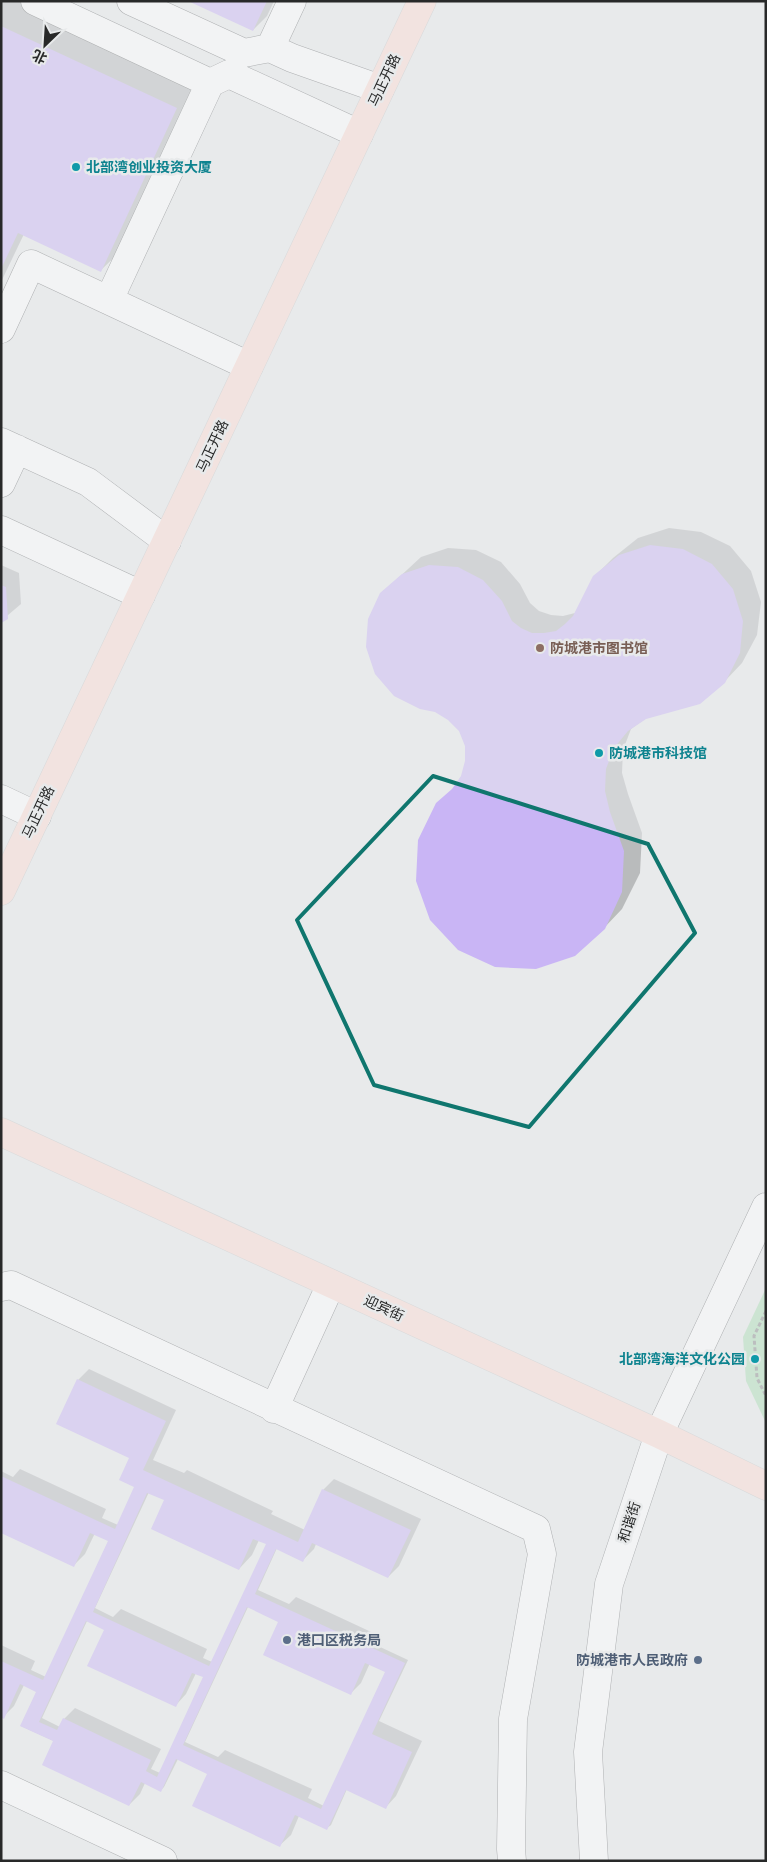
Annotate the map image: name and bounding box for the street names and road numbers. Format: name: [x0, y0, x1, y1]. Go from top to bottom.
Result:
street label: 马正开路: [365, 51, 404, 109]
street label: 马正开路: [193, 417, 232, 475]
street label: 马正开路: [19, 783, 58, 841]
street label: 迎宾街: [361, 1292, 406, 1325]
street label: 和谐街: [615, 1500, 644, 1545]

